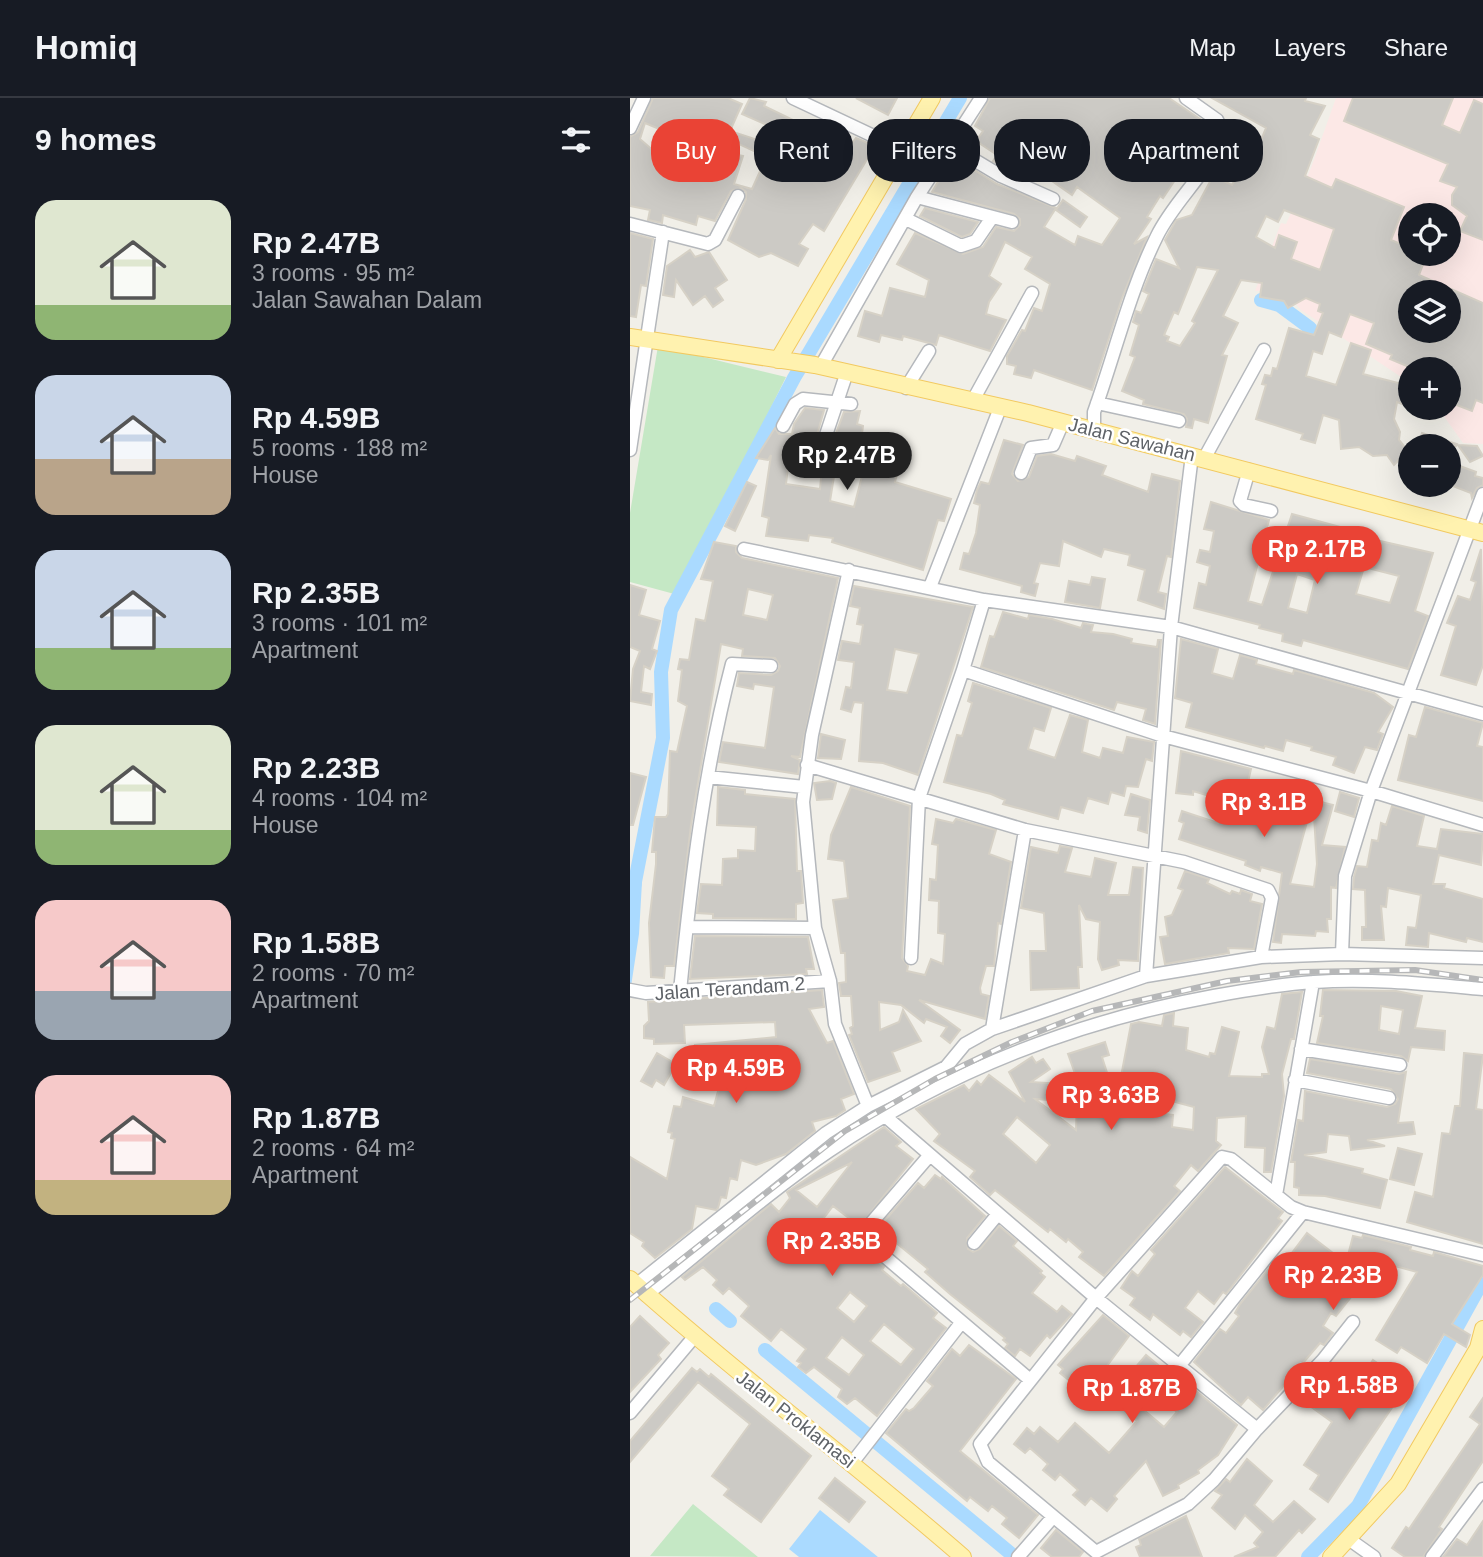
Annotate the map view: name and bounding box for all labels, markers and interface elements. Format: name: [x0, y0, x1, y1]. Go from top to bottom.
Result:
text: Homiq: [35, 29, 138, 66]
text: Map: [1189, 34, 1236, 61]
text: Layers: [1274, 34, 1346, 61]
text: Share: [1384, 34, 1448, 61]
chip: Buy: [651, 119, 740, 182]
chip: Rent: [754, 119, 853, 182]
chip: Filters: [867, 119, 980, 182]
chip: New: [994, 119, 1090, 182]
chip: Apartment: [1104, 119, 1263, 182]
icon: filters: [557, 121, 595, 159]
text: 9 homes: [35, 123, 157, 156]
map controls: [1398, 203, 1461, 497]
button: locate: [1398, 203, 1461, 266]
text: Rp 2.47B: [252, 226, 380, 259]
icon: home: [91, 228, 175, 312]
text: 3 rooms · 95 m²: [252, 260, 414, 286]
button: layers: [1398, 280, 1461, 343]
text: Jalan Sawahan Dalam: [252, 287, 482, 313]
button: +: [1398, 357, 1461, 420]
text: Rp 4.59B: [252, 401, 380, 434]
icon: home: [91, 403, 175, 487]
street label: Jalan Sawahan: [1066, 414, 1197, 465]
pin: Rp 2.47B: [775, 432, 919, 492]
button: −: [1398, 434, 1461, 497]
text: 5 rooms · 188 m²: [252, 435, 427, 461]
text: Rp 2.47B: [798, 442, 896, 468]
text: House: [252, 462, 318, 488]
pin: Rp 2.17B: [1245, 526, 1389, 586]
text: Rp 2.17B: [1268, 536, 1366, 562]
text: Rp 2.35B: [252, 576, 380, 609]
icon: home: [91, 578, 175, 662]
text: 3 rooms · 101 m²: [252, 610, 427, 636]
text: Apartment: [252, 637, 358, 663]
text: Rp 2.23B: [252, 751, 380, 784]
icon: home: [91, 753, 175, 837]
pin: Rp 3.1B: [1199, 780, 1329, 839]
text: 4 rooms · 104 m²: [252, 785, 427, 811]
text: Rp 3.1B: [1221, 789, 1307, 815]
text: House: [252, 812, 318, 838]
text: Rp 1.58B: [252, 926, 380, 959]
icon: home: [91, 928, 175, 1012]
text: 2 rooms · 70 m²: [252, 960, 414, 986]
street label: Jalan Terandam 2: [654, 973, 806, 1004]
text: Apartment: [252, 987, 358, 1013]
pin: Rp 4.59B: [664, 1046, 808, 1105]
text: Rp 4.59B: [687, 1055, 785, 1081]
pin: Rp 3.63B: [1039, 1072, 1183, 1132]
text: Rp 3.63B: [1062, 1082, 1160, 1108]
text: Rp 1.87B: [252, 1101, 380, 1134]
icon: home: [91, 1103, 175, 1187]
text: 2 rooms · 64 m²: [252, 1135, 414, 1161]
text: Apartment: [252, 1162, 358, 1188]
pin: Rp 2.35B: [760, 1218, 904, 1278]
text: Rp 2.35B: [783, 1228, 881, 1254]
pin: Rp 2.23B: [1261, 1252, 1405, 1312]
text: Rp 2.23B: [1284, 1262, 1382, 1288]
pin: Rp 1.58B: [1277, 1362, 1421, 1422]
pin: Rp 1.87B: [1060, 1366, 1204, 1425]
street label: Jalan Proklamasi: [732, 1367, 859, 1472]
text: Rp 1.58B: [1300, 1372, 1398, 1398]
text: Rp 1.87B: [1083, 1375, 1181, 1401]

